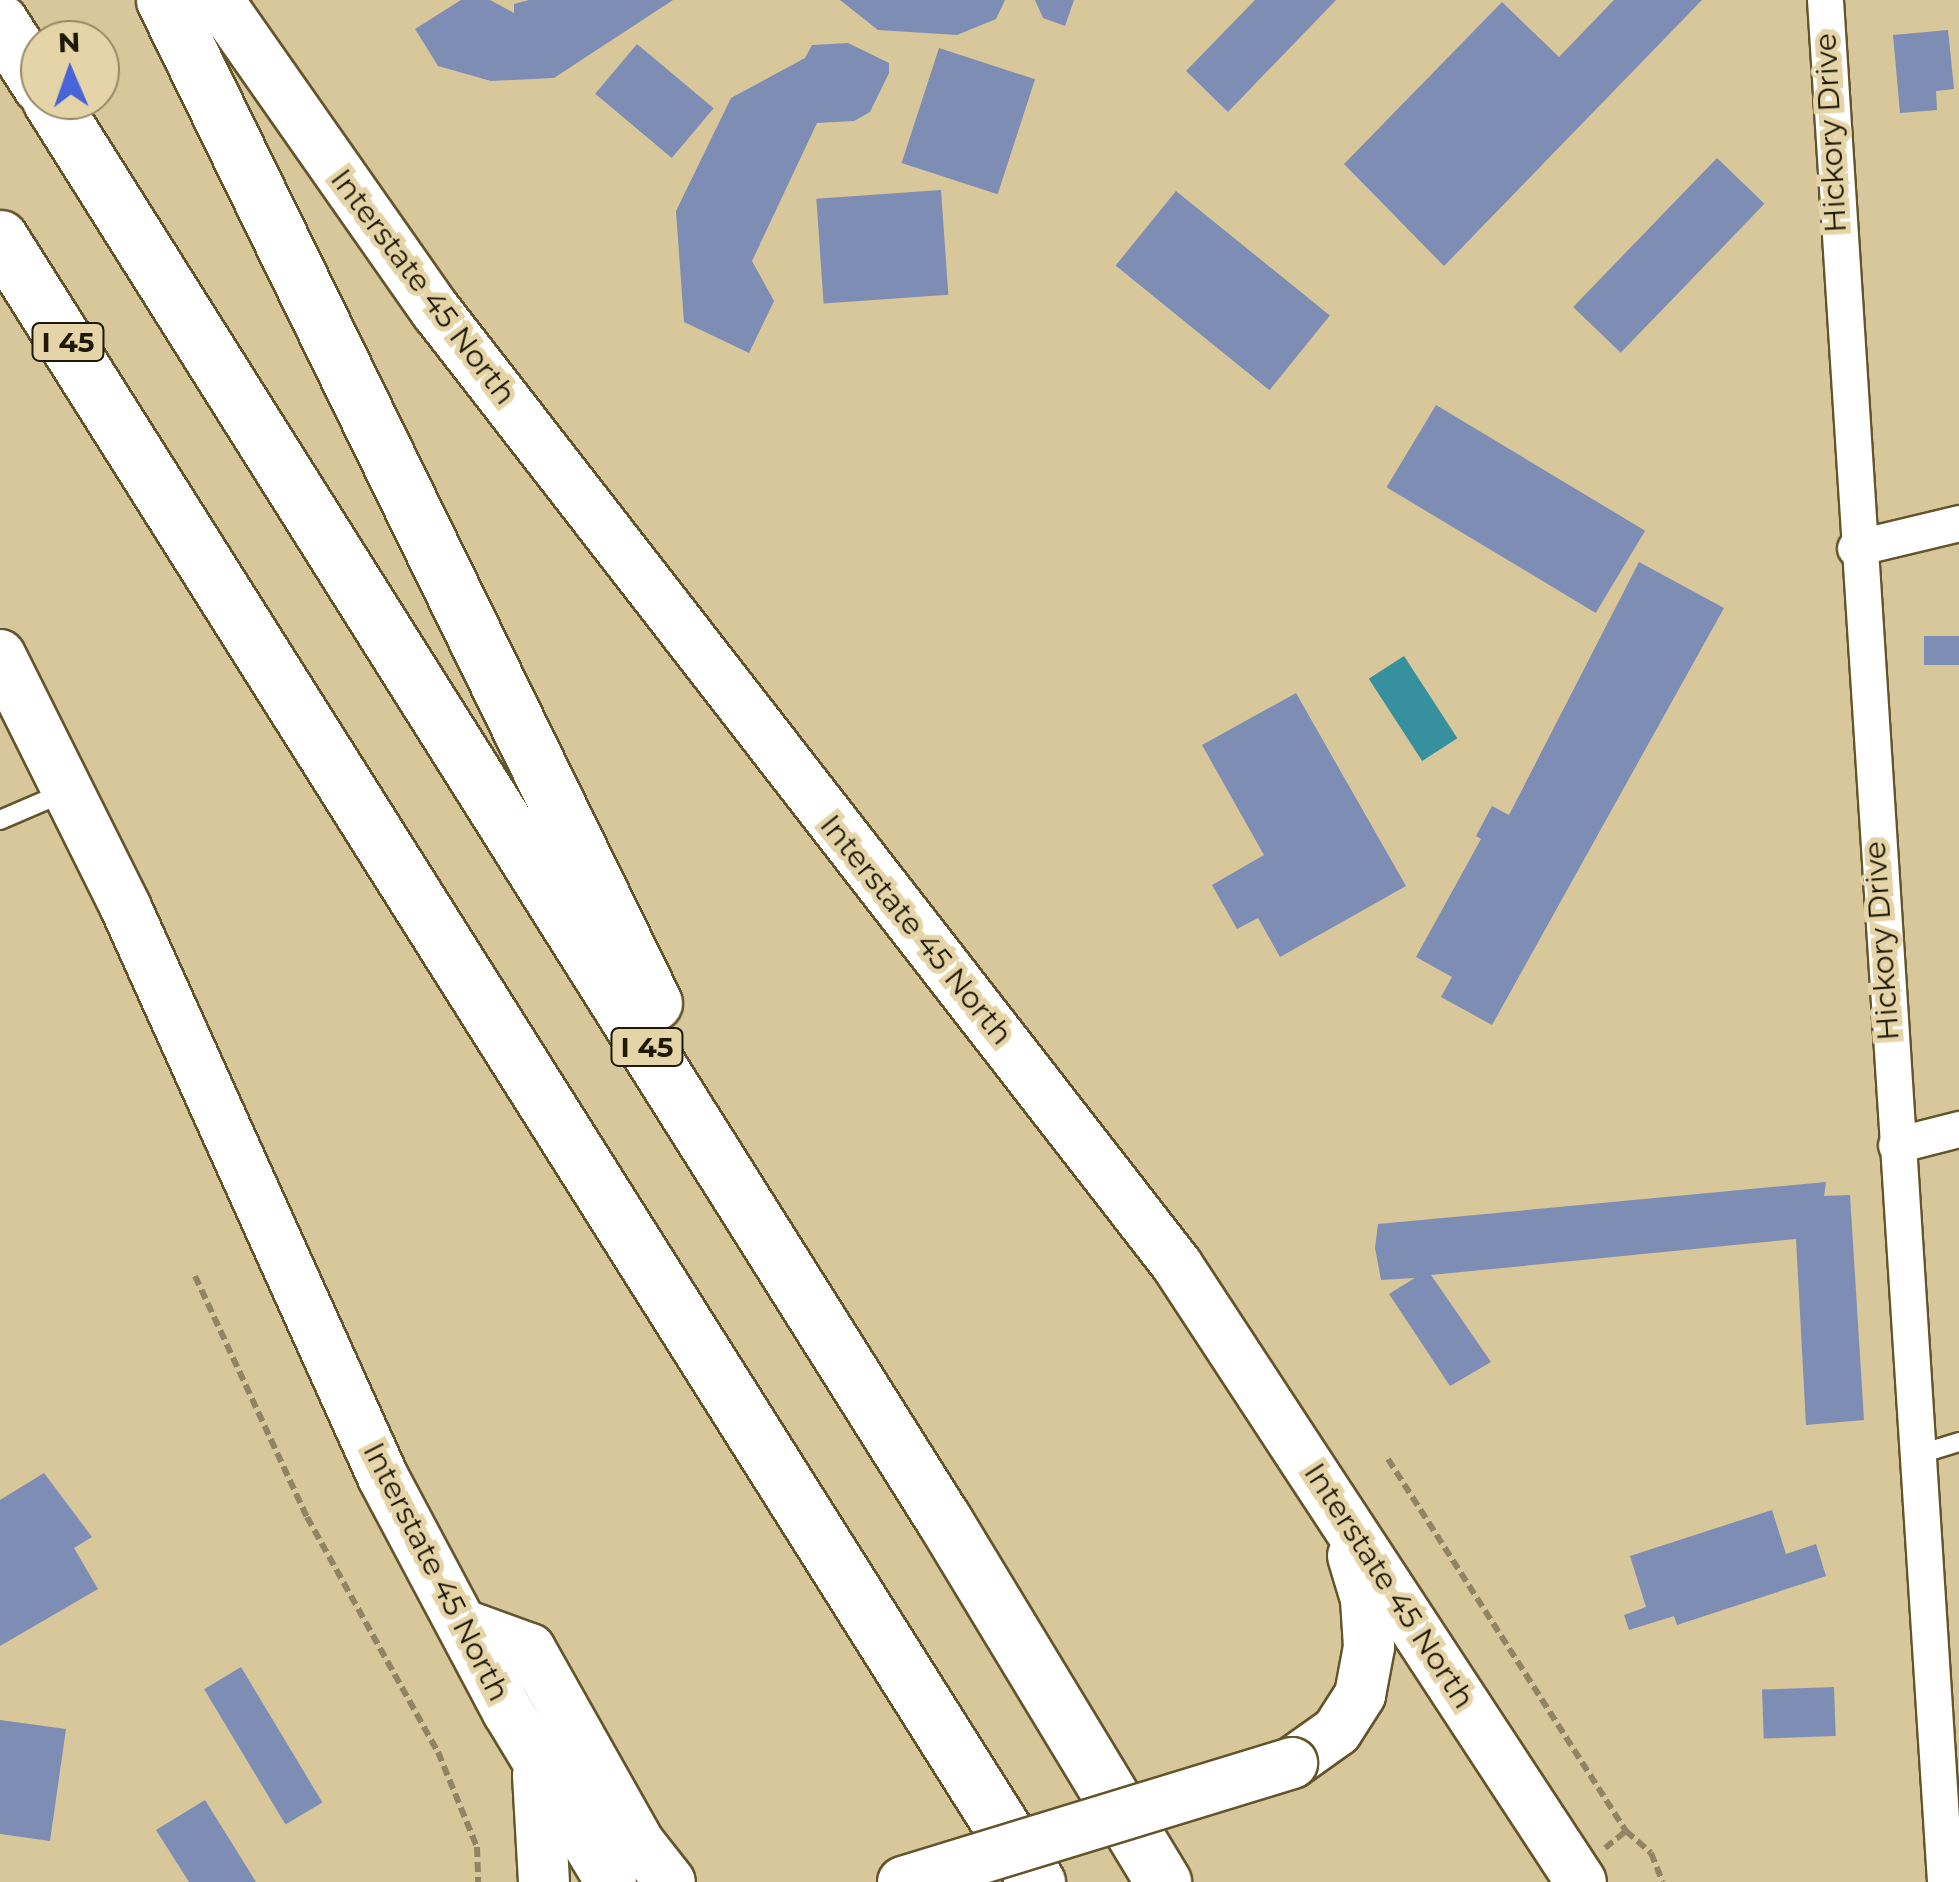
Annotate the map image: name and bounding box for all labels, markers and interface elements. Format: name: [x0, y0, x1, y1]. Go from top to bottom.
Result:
north arrow: [20, 20, 120, 120]
text: N: [57, 25, 81, 59]
street label: Hickory Drive: [1808, 32, 1854, 234]
street label: Interstate 45 North: [323, 162, 523, 412]
road number: I 45: [30, 319, 106, 365]
street label: Interstate 45 North: [812, 808, 1020, 1052]
street label: Hickory Drive: [1857, 840, 1907, 1042]
road number: I 45: [610, 1024, 684, 1070]
street label: Interstate 45 North: [355, 1437, 517, 1707]
street label: Interstate 45 North: [1296, 1457, 1482, 1715]

